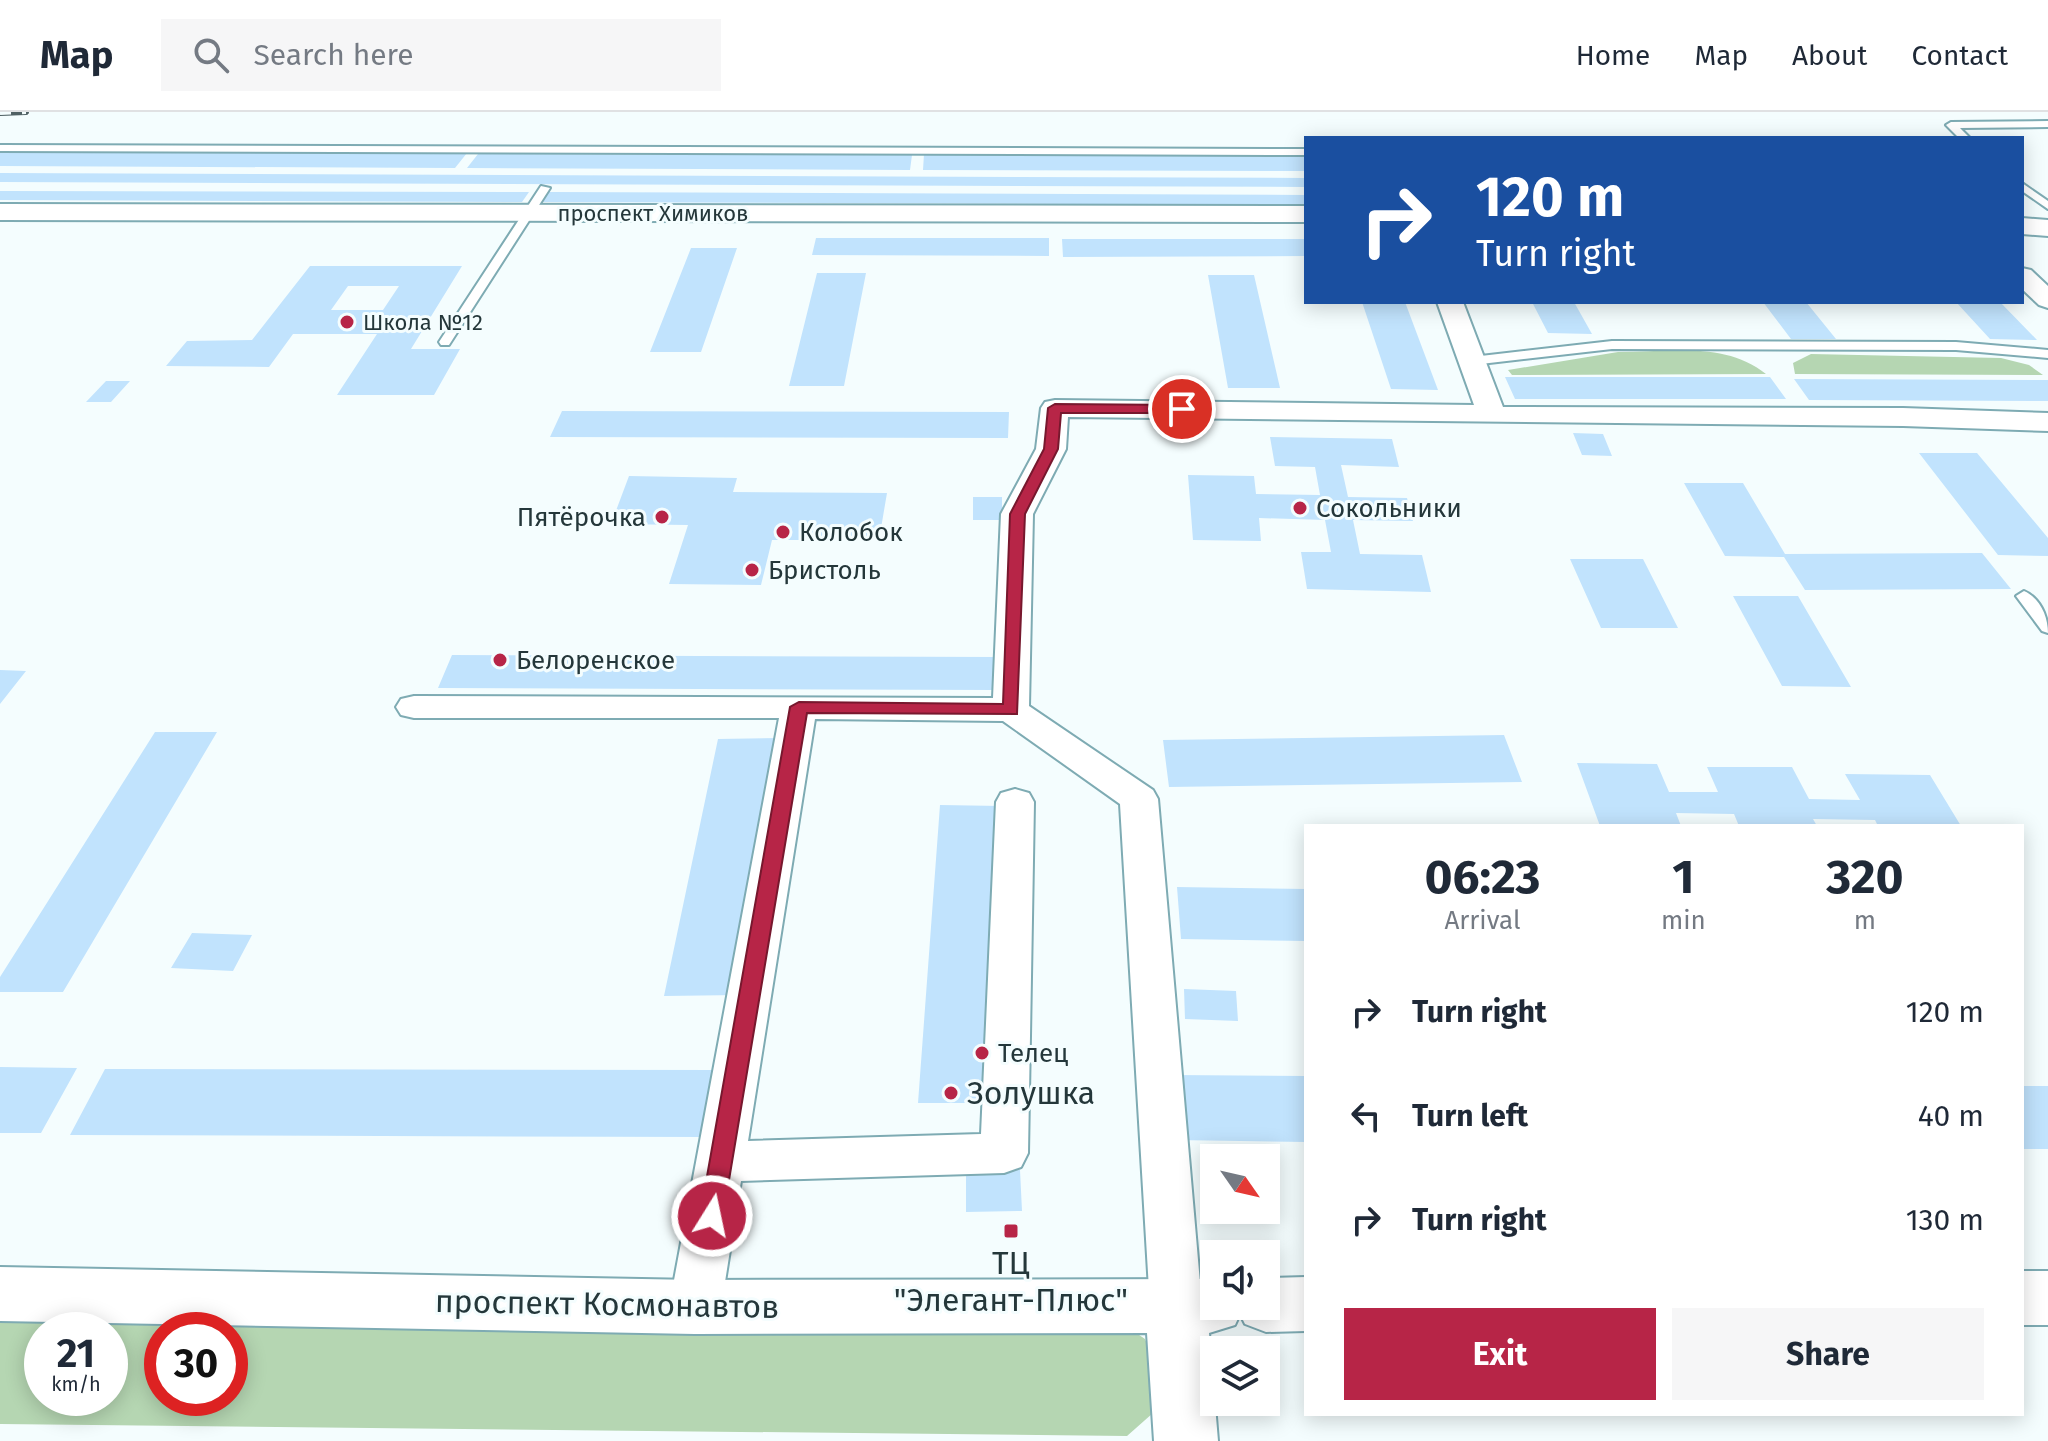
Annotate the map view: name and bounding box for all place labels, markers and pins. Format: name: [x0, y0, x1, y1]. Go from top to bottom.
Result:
place label: Школа №12: [363, 309, 483, 336]
marker: Школа №12: [338, 313, 356, 331]
pin: [1148, 375, 1216, 443]
place label: Сокольники: [1316, 493, 1462, 524]
marker: Сокольники: [1291, 499, 1309, 517]
place label: Пятёрочка: [517, 502, 646, 533]
marker: Пятёрочка: [653, 508, 671, 526]
place label: Колобок: [799, 517, 903, 548]
marker: Колобок: [774, 523, 792, 541]
place label: Бристоль: [768, 555, 881, 586]
marker: Бристоль: [743, 561, 761, 579]
place label: Белоренское: [516, 645, 675, 676]
marker: Белоренское: [491, 651, 509, 669]
place label: Телец: [998, 1038, 1068, 1069]
marker: Телец: [973, 1044, 991, 1062]
place label: Золушка: [967, 1074, 1095, 1112]
marker: Золушка: [942, 1084, 960, 1102]
marker: ТЦ "Элегант-Плюс": [1002, 1222, 1020, 1240]
place label: ТЦ "Элегант-Плюс": [894, 1244, 1128, 1319]

